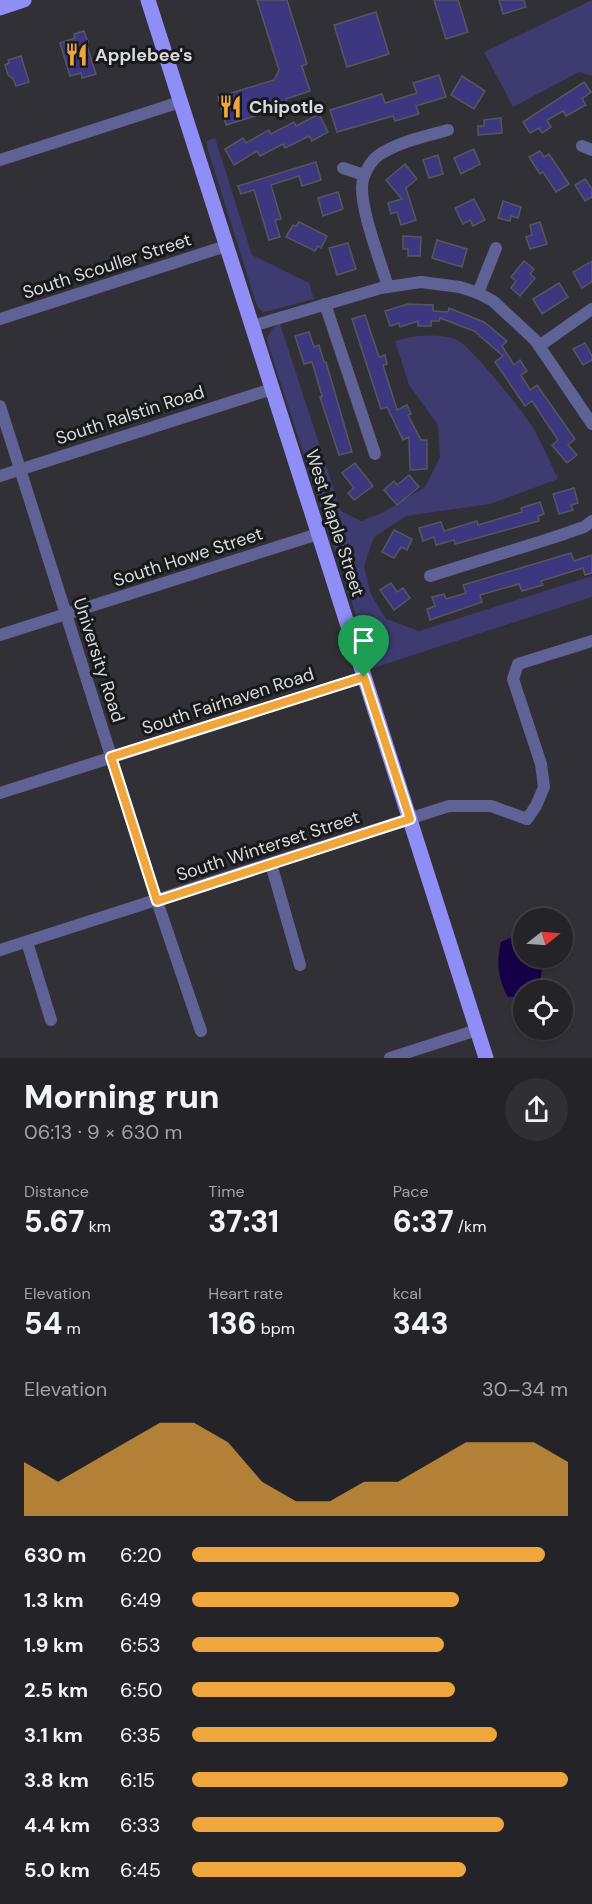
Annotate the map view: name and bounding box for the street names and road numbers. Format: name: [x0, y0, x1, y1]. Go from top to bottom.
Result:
street label: South Scouller Street: [20, 227, 194, 305]
street label: South Ralstin Road: [53, 380, 207, 450]
street label: West Maple Street: [300, 446, 370, 600]
street label: South Howe Street: [110, 522, 266, 592]
street label: University Road: [68, 595, 130, 725]
street label: South Fairhaven Road: [139, 662, 317, 740]
street label: South Winterset Street: [173, 805, 363, 887]

